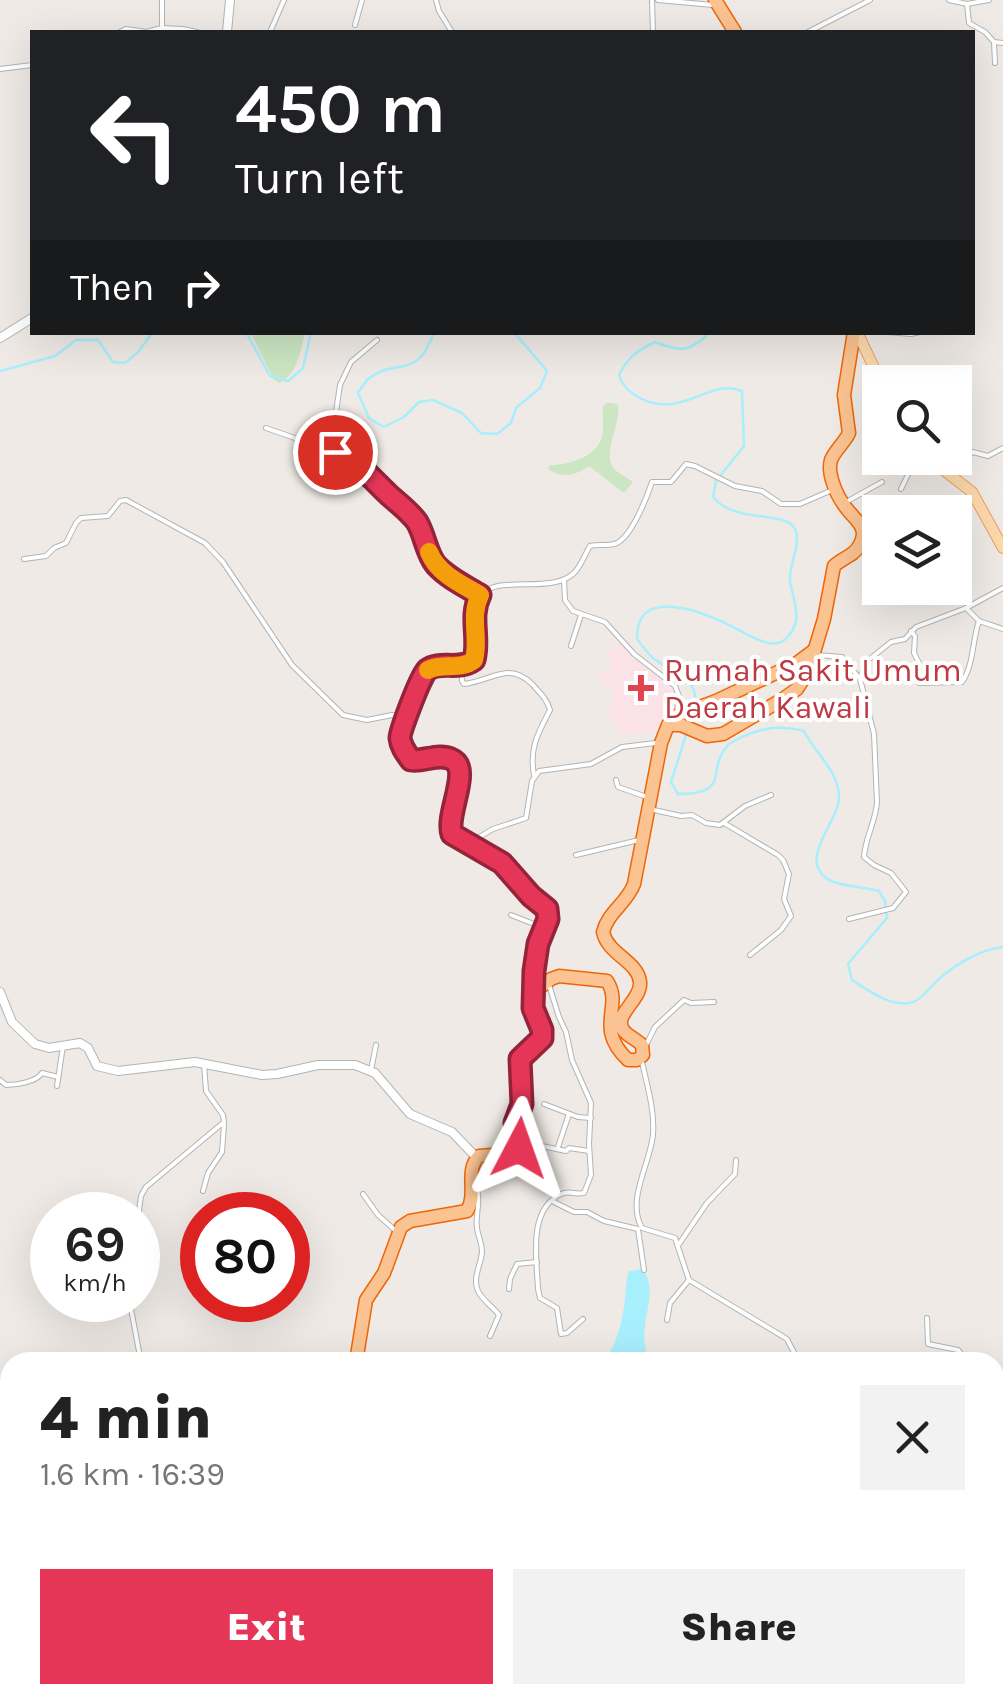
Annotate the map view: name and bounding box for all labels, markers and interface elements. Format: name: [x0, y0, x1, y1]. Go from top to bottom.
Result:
text: 450 m: [235, 68, 446, 150]
icon: left: [70, 70, 200, 200]
text: Turn left: [235, 152, 404, 204]
icon: right: [174, 260, 229, 315]
text: Then: [70, 265, 154, 310]
map controls: [862, 365, 972, 605]
button: search: [862, 365, 972, 475]
pin: [293, 410, 378, 495]
icon: arrive: [308, 425, 363, 480]
button: layers: [862, 495, 972, 605]
place label: Rumah Sakit Umum Daerah Kawali: [664, 652, 962, 726]
marker: Rumah Sakit Umum Daerah Kawali: [628, 675, 654, 701]
position arrow: [467, 1096, 571, 1200]
speed limit sign: 80: [180, 1192, 310, 1322]
text: 69: [65, 1215, 125, 1274]
text: km/h: [63, 1268, 127, 1297]
text: 4 min: [40, 1383, 212, 1453]
button: close: [860, 1385, 965, 1490]
text: 1.6 km · 16:39: [40, 1456, 225, 1493]
button: Exit: [40, 1569, 493, 1684]
button: Share: [513, 1569, 965, 1684]

